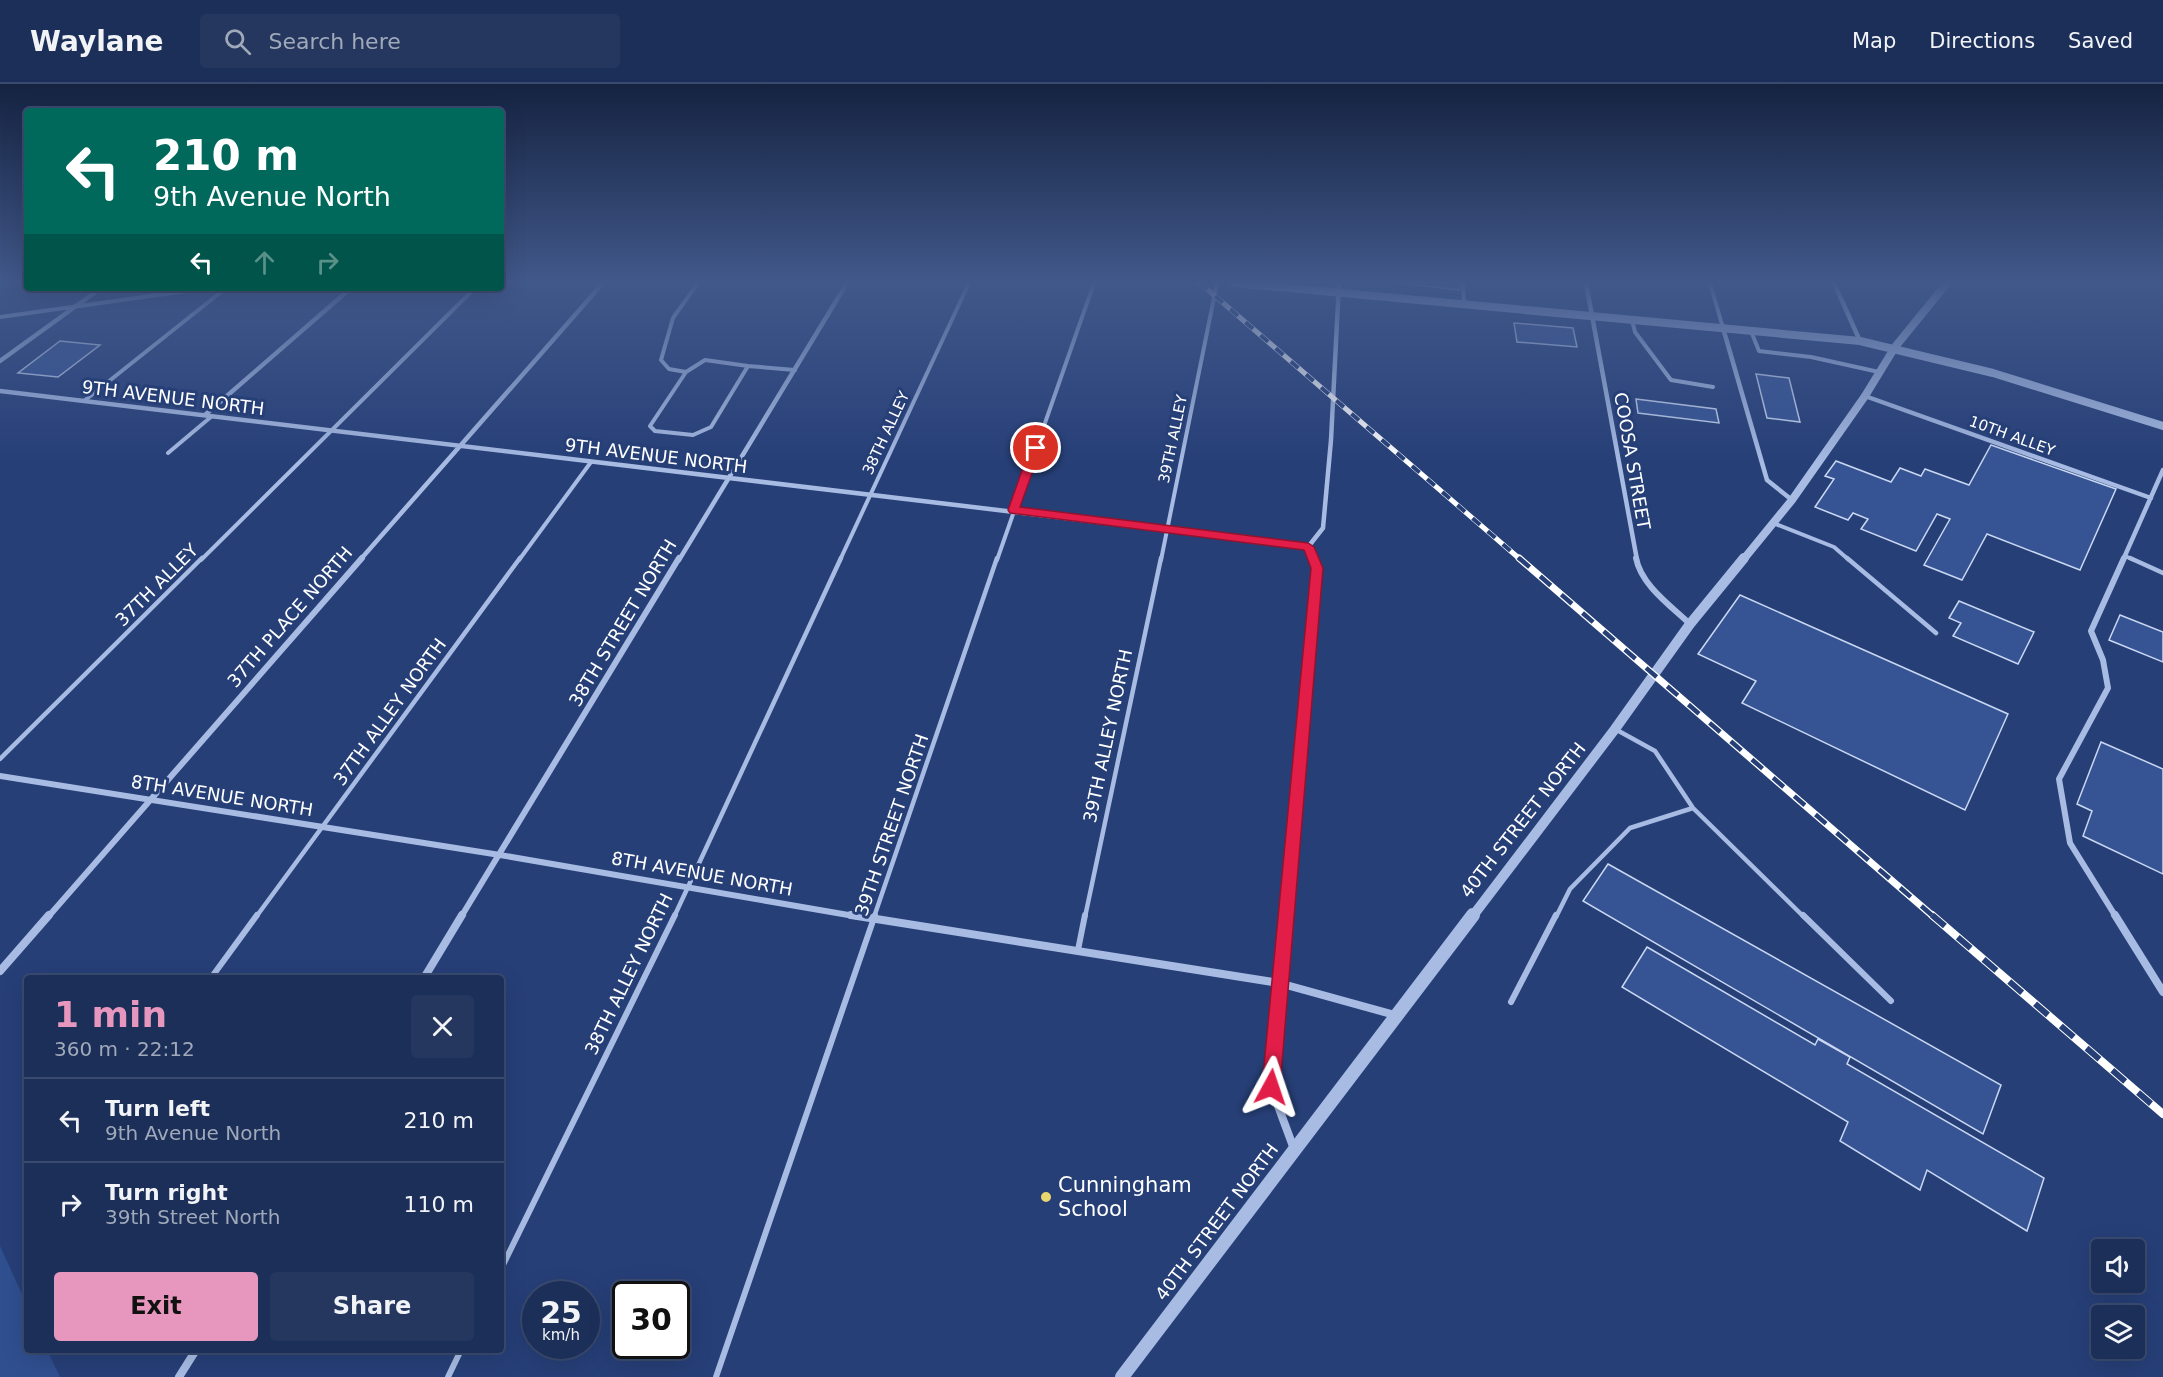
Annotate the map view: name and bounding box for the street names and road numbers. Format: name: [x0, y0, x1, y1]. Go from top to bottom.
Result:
street label: 9TH AVENUE NORTH: [81, 376, 265, 419]
street label: 38TH ALLEY: [859, 388, 914, 478]
street label: COOSA STREET: [1610, 390, 1655, 532]
street label: 39TH ALLEY: [1155, 392, 1191, 485]
street label: 10TH ALLEY: [1967, 412, 2058, 460]
street label: 9TH AVENUE NORTH: [564, 434, 748, 477]
street label: 38TH STREET NORTH: [564, 536, 681, 710]
street label: 37TH ALLEY: [111, 538, 203, 630]
street label: 37TH PLACE NORTH: [223, 542, 356, 691]
street label: 37TH ALLEY NORTH: [329, 634, 450, 789]
street label: 39TH ALLEY NORTH: [1079, 647, 1136, 825]
street label: 39TH STREET NORTH: [851, 731, 933, 919]
street label: 40TH STREET NORTH: [1456, 738, 1590, 901]
street label: 8TH AVENUE NORTH: [130, 771, 314, 820]
street label: 8TH AVENUE NORTH: [610, 847, 794, 900]
street label: 38TH ALLEY NORTH: [580, 890, 677, 1058]
street label: 40TH STREET NORTH: [1151, 1139, 1282, 1304]

